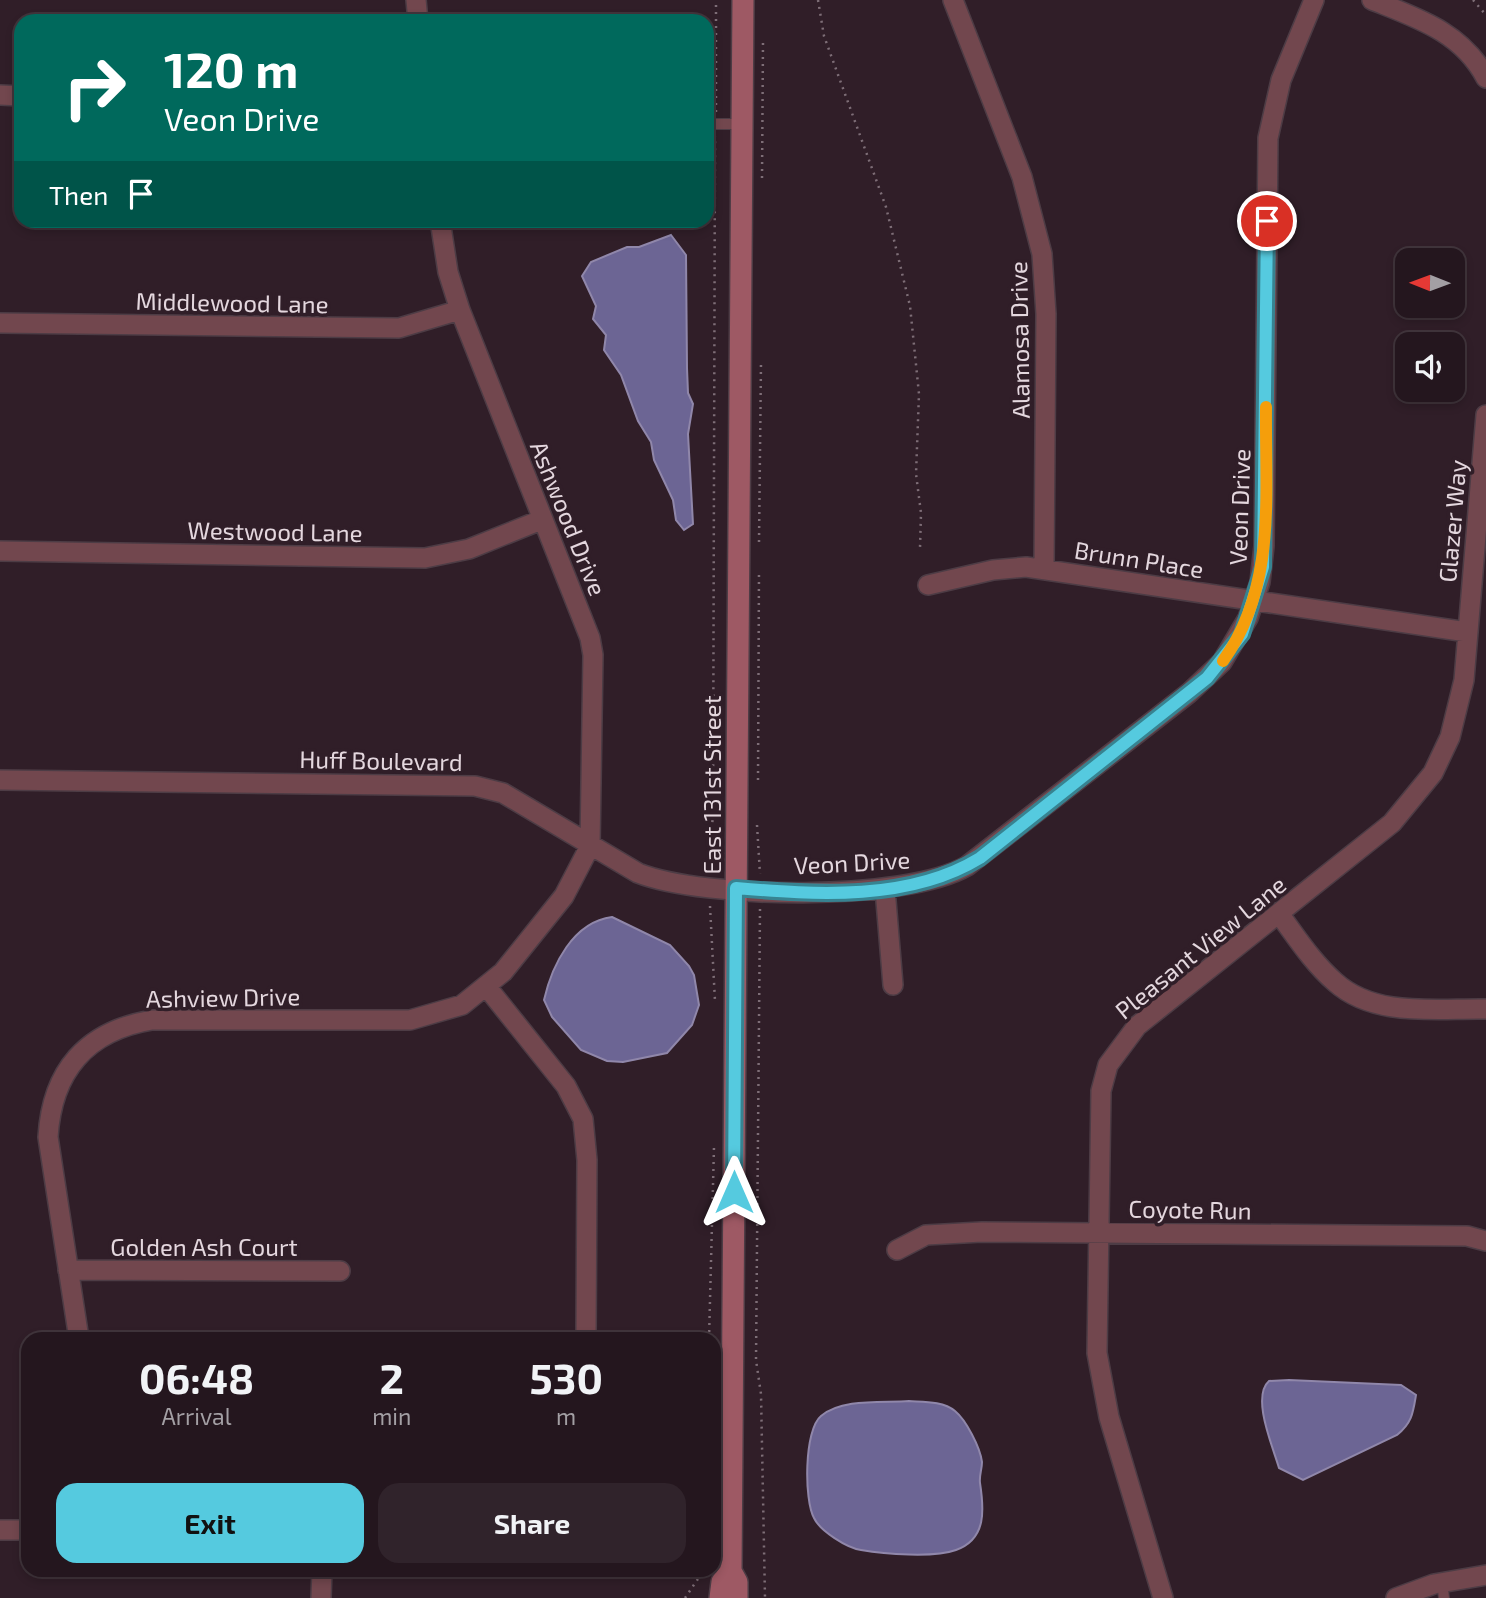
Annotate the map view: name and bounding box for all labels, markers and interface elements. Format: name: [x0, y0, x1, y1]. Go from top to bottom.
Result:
text: 120 m: [164, 39, 298, 98]
icon: right: [49, 42, 140, 133]
text: Veon Drive: [164, 99, 319, 137]
icon: arrive: [122, 175, 160, 213]
text: Then: [49, 179, 108, 210]
pin: [1237, 191, 1297, 251]
icon: arrive: [1248, 202, 1286, 240]
north arrow: [1395, 248, 1465, 318]
map controls: [1395, 248, 1465, 402]
street label: Alamosa Drive: [1003, 261, 1035, 419]
street label: Middlewood Lane: [135, 286, 329, 318]
button: sound: [1395, 332, 1465, 402]
street label: Ashwood Drive: [525, 436, 613, 600]
street label: Veon Drive: [1222, 448, 1256, 566]
street label: Glazer Way: [1432, 458, 1472, 584]
street label: Westwood Lane: [187, 515, 363, 547]
street label: Brunn Place: [1072, 534, 1206, 584]
street label: East 131st Street: [697, 695, 726, 875]
street label: Huff Boulevard: [299, 744, 463, 776]
street label: Veon Drive: [793, 844, 911, 880]
street label: Pleasant View Lane: [1109, 869, 1291, 1025]
street label: Ashview Drive: [146, 981, 300, 1013]
position arrow: [697, 1155, 771, 1229]
street label: Coyote Run: [1128, 1193, 1252, 1225]
street label: Golden Ash Court: [110, 1232, 298, 1261]
text: 06:48: [139, 1352, 254, 1402]
text: 2: [380, 1352, 404, 1402]
text: 530: [529, 1352, 603, 1402]
text: Arrival: [162, 1402, 232, 1430]
text: min: [372, 1402, 411, 1430]
text: m: [556, 1402, 576, 1430]
button: Exit: [56, 1483, 364, 1563]
button: Share: [378, 1483, 686, 1563]

